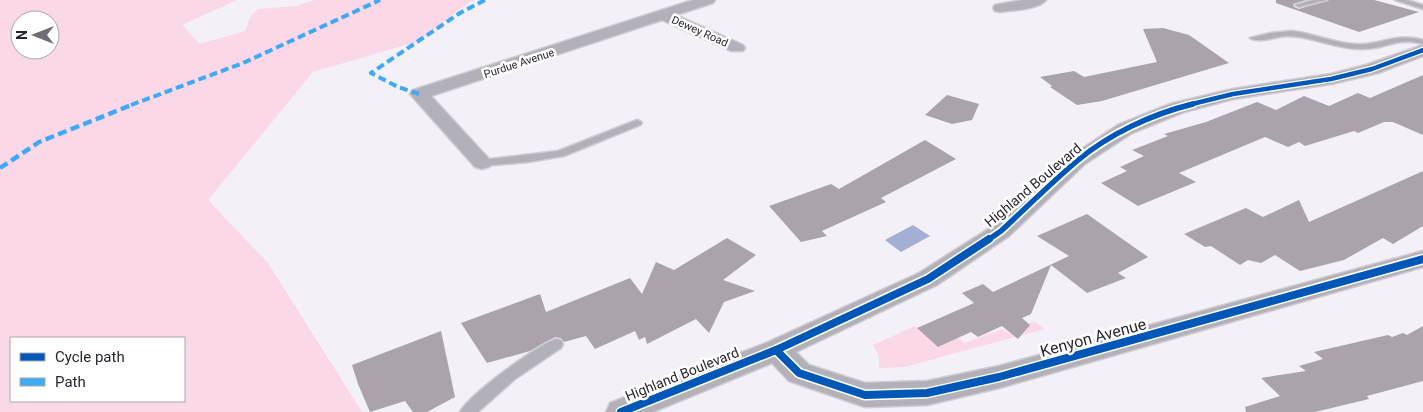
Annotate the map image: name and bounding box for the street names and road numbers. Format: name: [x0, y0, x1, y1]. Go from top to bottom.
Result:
street label: Dewey Road: [670, 13, 730, 50]
street label: Purdue Avenue: [482, 46, 556, 81]
street label: Highland Boulevard: [981, 140, 1085, 230]
street label: Kenyon Avenue: [1038, 314, 1148, 361]
street label: Highland Boulevard: [623, 344, 741, 404]

